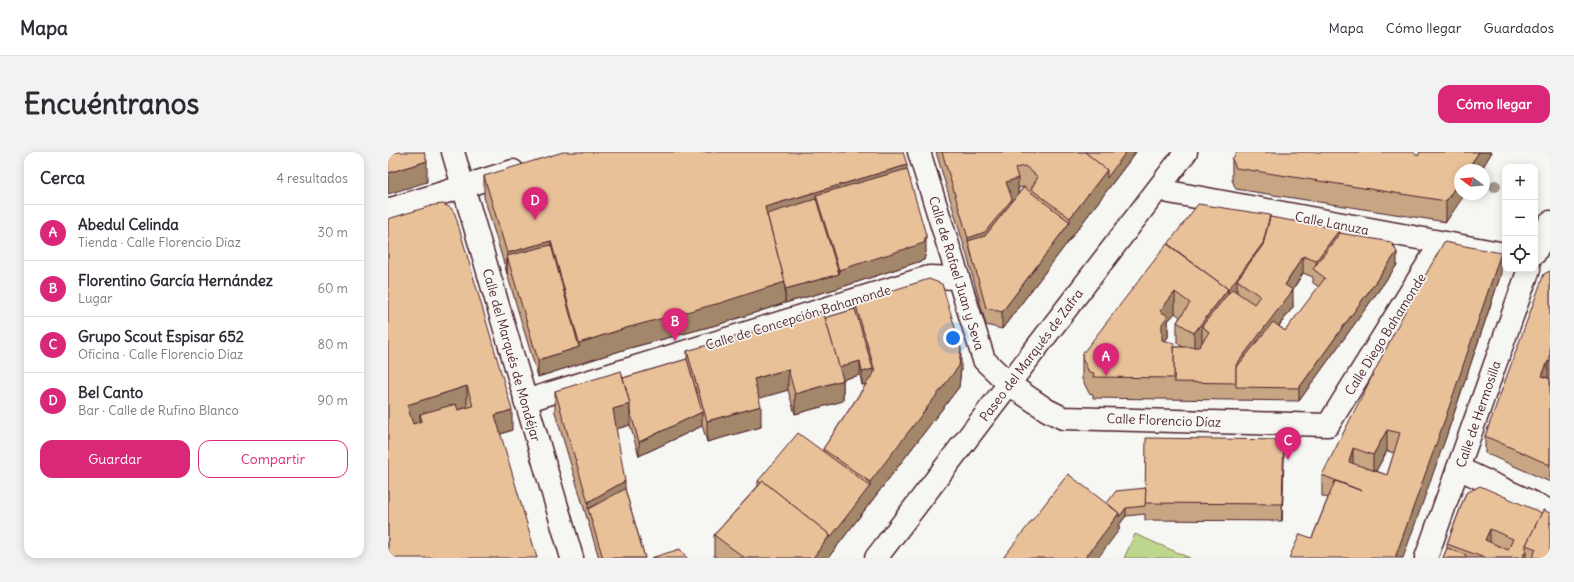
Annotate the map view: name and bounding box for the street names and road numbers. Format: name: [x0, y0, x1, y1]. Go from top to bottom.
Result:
street label: Calle de Rafael Juan y Seva: [925, 194, 988, 352]
street label: Calle Lanuza: [1294, 208, 1370, 239]
street label: Calle del Marqués de Mondéjar: [479, 267, 545, 444]
street label: Calle Diego Bahamonde: [1341, 270, 1430, 398]
street label: Calle de Concepción Bahamonde: [704, 281, 893, 354]
street label: Paseo del Marqués de Zafra: [976, 286, 1087, 425]
street label: Calle de Hermosilla: [1452, 359, 1505, 470]
street label: Calle Florencio Díaz: [1106, 410, 1222, 431]

